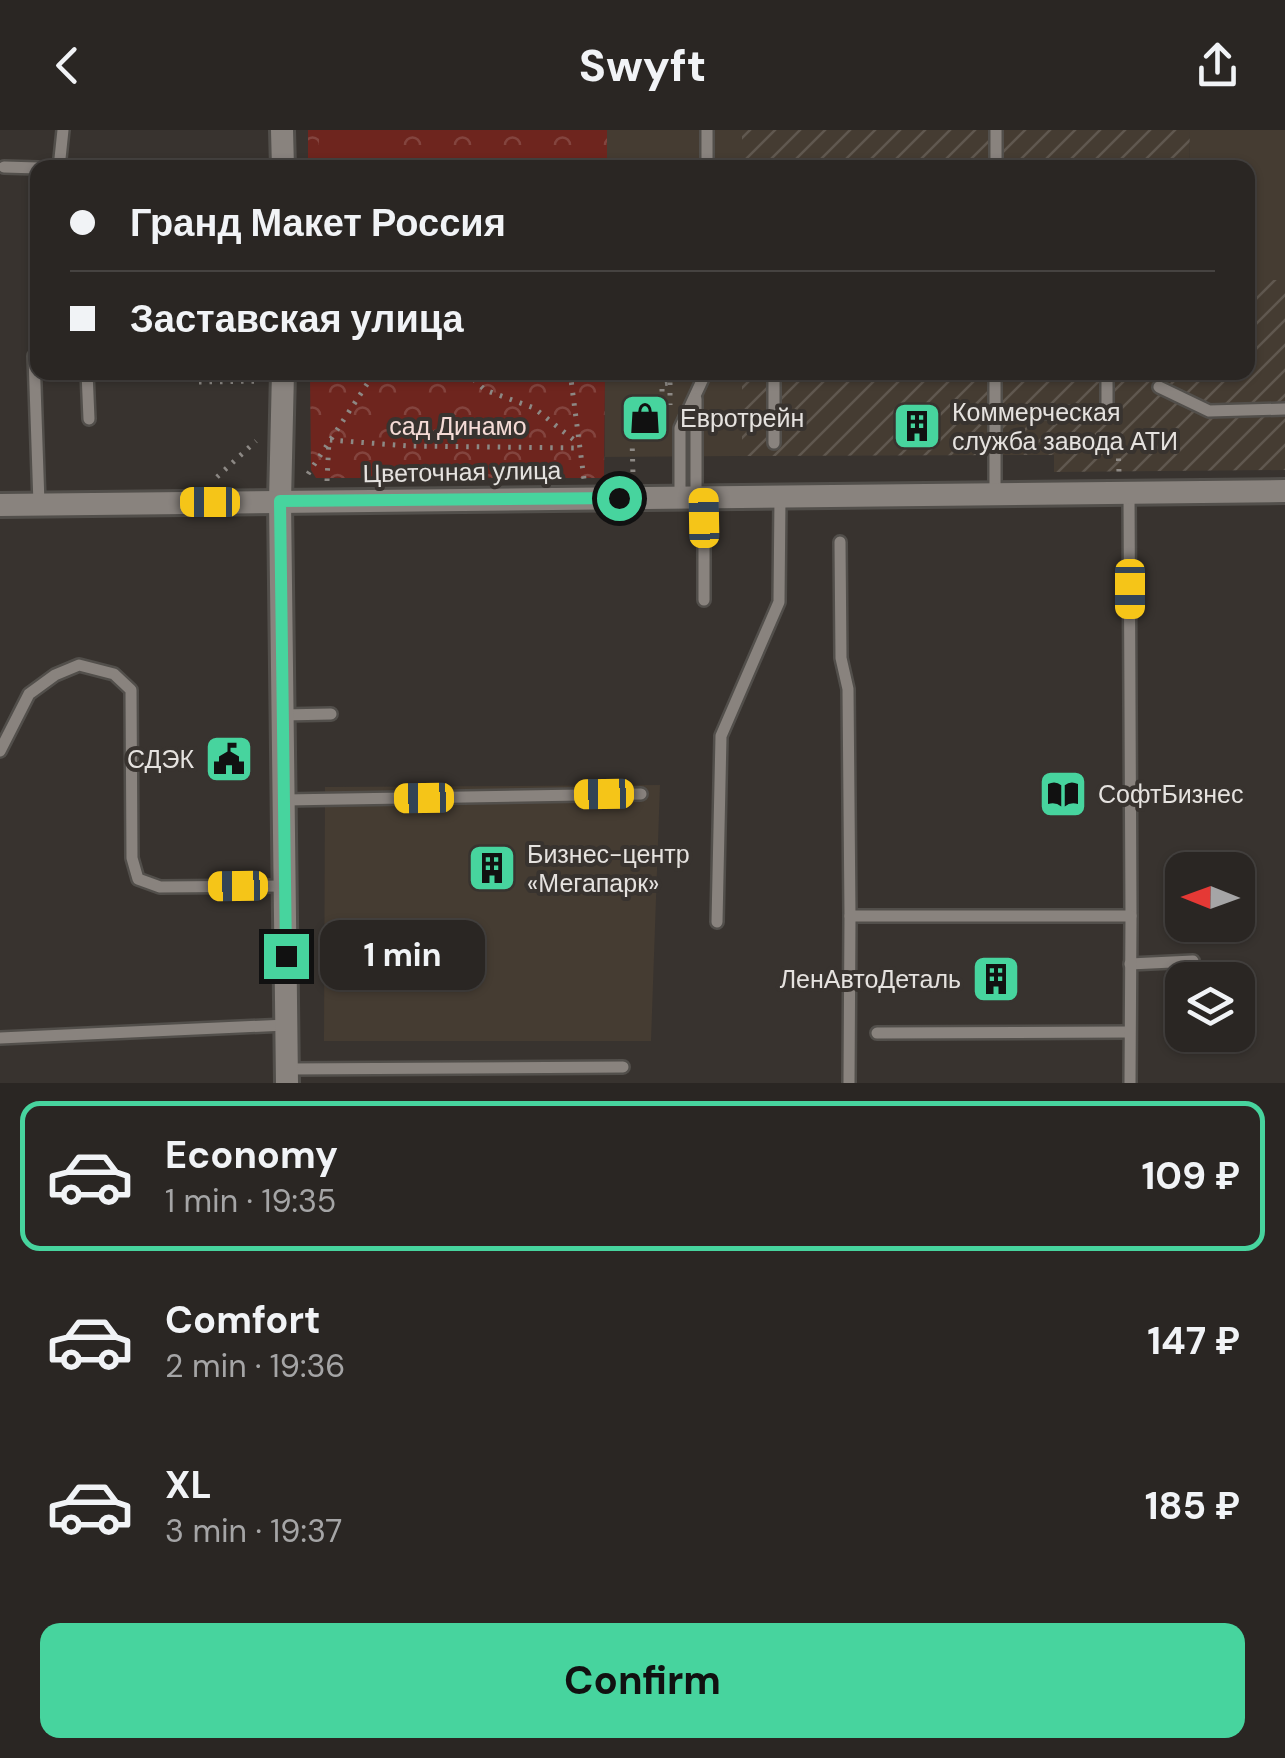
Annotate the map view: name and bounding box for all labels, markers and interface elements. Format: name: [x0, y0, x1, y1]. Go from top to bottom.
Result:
text: Swyft: [579, 36, 706, 95]
icon: back: [40, 38, 95, 93]
icon: share: [1190, 38, 1245, 93]
text: Гранд Макет Россия: [130, 198, 506, 248]
text: Заставская улица: [130, 294, 464, 344]
shop icon: Евротрейн: [619, 392, 671, 444]
place label: Коммерческая служба завода АТИ: [952, 396, 1178, 458]
building icon: Коммерческая служба завода АТИ: [891, 400, 943, 452]
place label: Евротрейн: [680, 402, 804, 435]
park label: сад Динамо: [389, 410, 527, 443]
street label: Цветочная улица: [362, 454, 562, 490]
route start: [597, 476, 642, 521]
car: [180, 487, 240, 517]
car: [688, 488, 720, 548]
car: [1115, 559, 1145, 619]
public building icon: СДЭК: [203, 733, 255, 785]
place label: СДЭК: [127, 743, 194, 776]
library icon: СофтБизнес: [1037, 768, 1089, 820]
car: [574, 778, 634, 810]
place label: СофтБизнес: [1098, 778, 1243, 811]
car: [394, 782, 454, 814]
place label: Бизнес-центр «Мегапарк»: [527, 838, 690, 900]
building icon: Бизнес-центр «Мегапарк»: [466, 842, 518, 894]
north arrow: [1165, 852, 1255, 942]
map controls: [1165, 852, 1255, 1052]
car: [208, 870, 268, 902]
callout: 1 min: [321, 921, 486, 991]
route end: [264, 934, 309, 979]
text: 1 min: [364, 934, 441, 976]
building icon: ЛенАвтоДеталь: [970, 953, 1022, 1005]
button: layers: [1165, 962, 1255, 1052]
place label: ЛенАвтоДеталь: [780, 963, 961, 996]
text: Economy: [165, 1130, 338, 1180]
icon: car: [45, 1131, 135, 1221]
text: 109 ₽: [1142, 1151, 1240, 1201]
text: 1 min · 19:35: [165, 1180, 336, 1222]
text: Comfort: [165, 1295, 321, 1345]
icon: car: [45, 1296, 135, 1386]
text: 147 ₽: [1147, 1316, 1240, 1366]
text: 2 min · 19:36: [165, 1345, 345, 1387]
text: XL: [165, 1460, 212, 1510]
icon: car: [45, 1461, 135, 1551]
text: 185 ₽: [1145, 1481, 1240, 1531]
text: 3 min · 19:37: [165, 1510, 342, 1552]
button: Confirm: [40, 1623, 1245, 1738]

